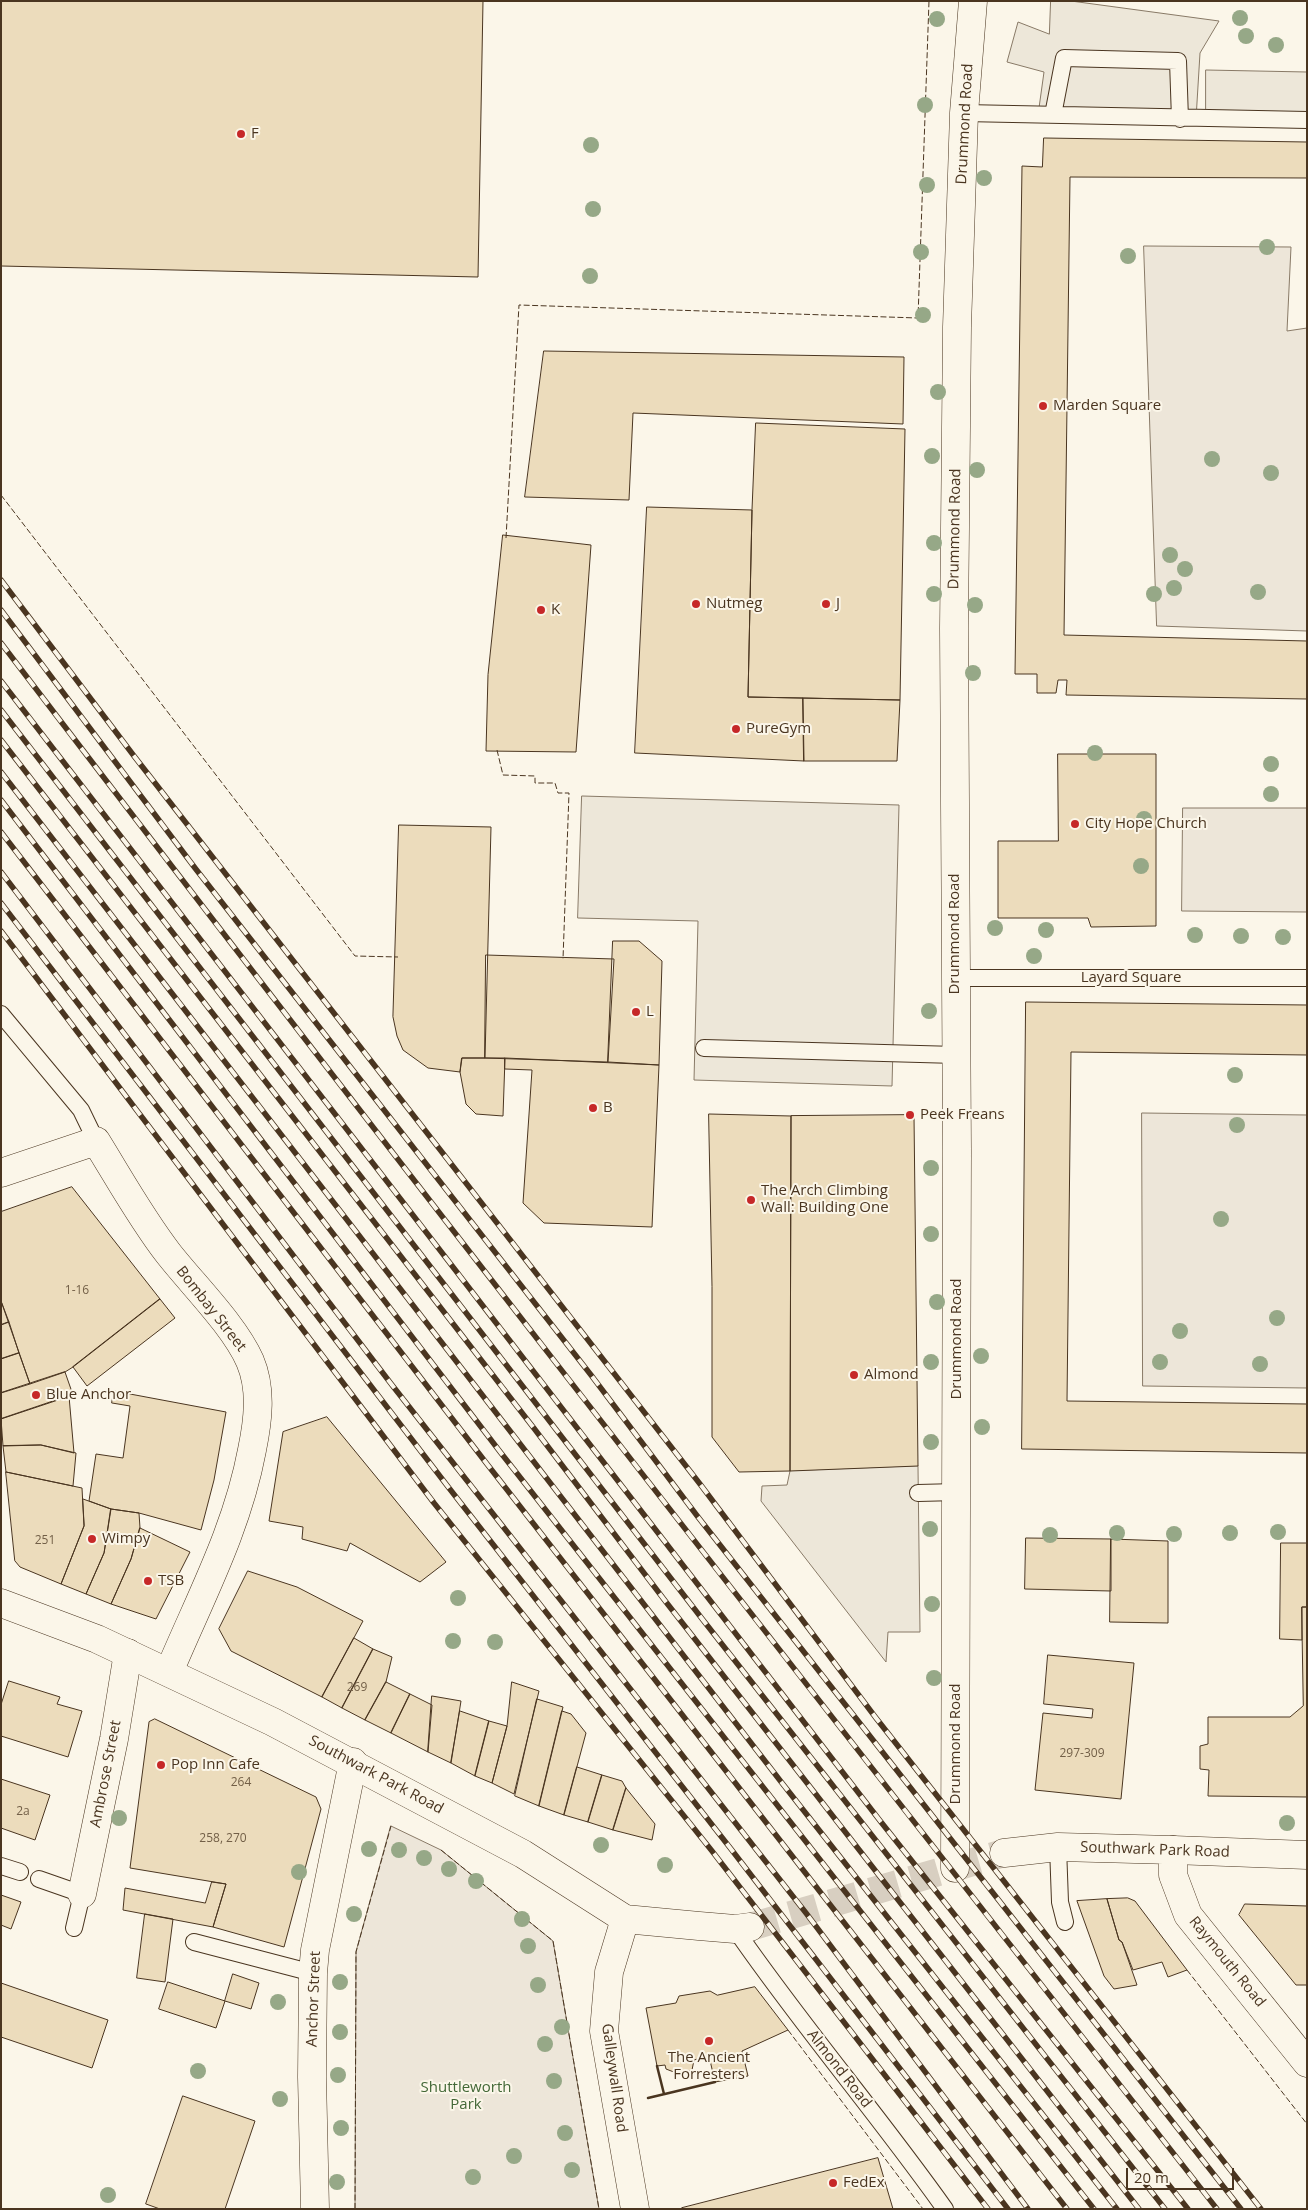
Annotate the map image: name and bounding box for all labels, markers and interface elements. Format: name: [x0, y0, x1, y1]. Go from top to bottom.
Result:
street label: Drummond Road: [953, 63, 977, 185]
place label: F: [251, 125, 259, 143]
marker: F: [235, 128, 247, 140]
place label: Marden Square: [1053, 397, 1161, 415]
marker: Marden Square: [1037, 400, 1049, 412]
street label: Drummond Road: [945, 468, 965, 590]
place label: Nutmeg: [706, 595, 762, 613]
place label: J: [836, 595, 840, 613]
marker: Nutmeg: [690, 598, 702, 610]
marker: J: [820, 598, 832, 610]
place label: K: [551, 601, 560, 619]
marker: K: [535, 604, 547, 616]
place label: PureGym: [746, 720, 811, 738]
marker: PureGym: [730, 723, 742, 735]
place label: City Hope Church: [1085, 815, 1207, 833]
marker: City Hope Church: [1069, 818, 1081, 830]
street label: Drummond Road: [946, 873, 964, 995]
street label: Layard Square: [1081, 969, 1181, 987]
place label: L: [646, 1003, 654, 1021]
marker: L: [630, 1006, 642, 1018]
place label: B: [603, 1099, 613, 1117]
marker: B: [587, 1102, 599, 1114]
place label: Peek Freans: [920, 1106, 1005, 1124]
marker: Peek Freans: [904, 1109, 916, 1121]
place label: The Arch Climbing Wall: Building One: [761, 1182, 889, 1217]
marker: The Arch Climbing Wall: Building One: [745, 1194, 757, 1206]
street label: Bombay Street: [172, 1263, 250, 1355]
street label: Drummond Road: [948, 1278, 966, 1400]
house number: 1-16: [65, 1284, 89, 1298]
place label: Almond: [864, 1366, 919, 1384]
marker: Almond: [848, 1369, 860, 1381]
place label: Blue Anchor: [46, 1386, 131, 1404]
marker: Blue Anchor: [30, 1389, 42, 1401]
place label: Wimpy: [102, 1530, 150, 1548]
marker: Wimpy: [86, 1533, 98, 1545]
house number: 251: [35, 1534, 55, 1548]
place label: TSB: [158, 1572, 184, 1590]
marker: TSB: [142, 1575, 154, 1587]
house number: 269: [347, 1681, 367, 1695]
street label: Drummond Road: [947, 1683, 965, 1805]
street label: Ambrose Street: [87, 1719, 125, 1829]
street label: Southwark Park Road: [306, 1732, 446, 1818]
house number: 297-309: [1059, 1747, 1105, 1761]
place label: Pop Inn Cafe: [171, 1756, 260, 1774]
marker: Pop Inn Cafe: [155, 1759, 167, 1771]
house number: 264: [231, 1776, 251, 1790]
house number: 2a: [16, 1805, 30, 1819]
house number: 258, 270: [199, 1832, 247, 1846]
street label: Southwark Park Road: [1080, 1838, 1230, 1862]
street label: Raymouth Road: [1185, 1913, 1269, 2011]
street label: Anchor Street: [303, 1951, 325, 2047]
street label: Galleywall Road: [597, 2022, 631, 2134]
street label: Almond Road: [803, 2026, 875, 2112]
marker: The Ancient Forresters: [703, 2035, 715, 2047]
place label: The Ancient Forresters: [668, 2049, 750, 2084]
park label: Shuttleworth Park: [421, 2079, 511, 2114]
scale bar: [1128, 2158, 1236, 2190]
text: 20 m: [1134, 2167, 1169, 2187]
place label: FedEx: [843, 2174, 885, 2192]
marker: FedEx: [827, 2177, 839, 2189]

